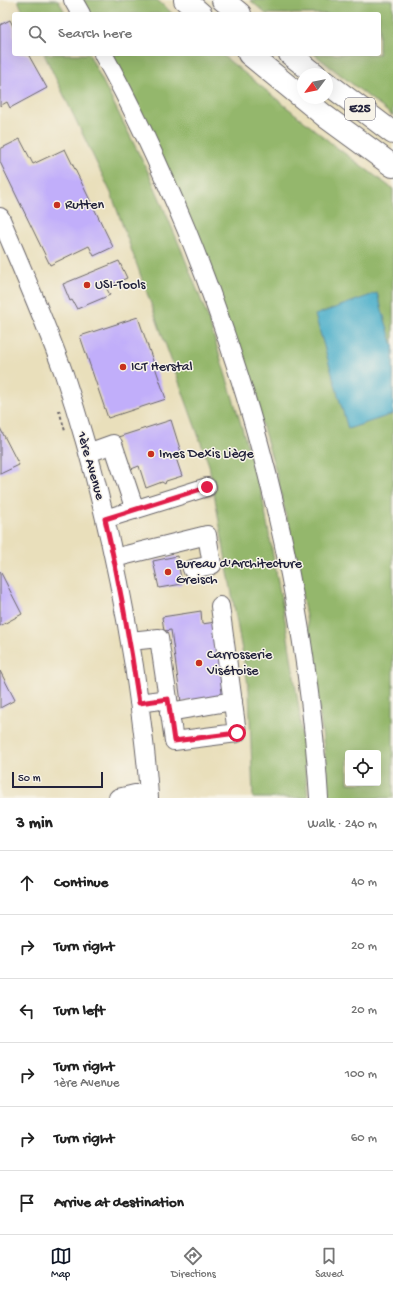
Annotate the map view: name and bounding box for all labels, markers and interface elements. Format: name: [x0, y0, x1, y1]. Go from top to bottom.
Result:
search box: [12, 12, 381, 56]
icon: search: [26, 23, 48, 45]
text: Search here: [58, 25, 132, 43]
north arrow: [297, 68, 333, 104]
road number: E25: [345, 98, 375, 120]
place label: Rutten: [65, 197, 105, 214]
marker: Rutten: [52, 200, 62, 210]
place label: USI-Tools: [95, 277, 146, 294]
marker: USI-Tools: [82, 280, 92, 290]
place label: ICT Herstal: [131, 359, 193, 376]
marker: ICT Herstal: [118, 362, 128, 372]
street label: 1ère Avenue: [72, 429, 108, 503]
place label: Imes Dexis Liège: [159, 446, 255, 463]
marker: Imes Dexis Liège: [146, 449, 156, 459]
route end: [198, 478, 216, 496]
place label: Bureau d'Architecture Greisch: [175, 556, 303, 589]
marker: Bureau d'Architecture Greisch: [163, 567, 173, 577]
place label: Carrosserie Visétoise: [206, 647, 273, 680]
marker: Carrosserie Visétoise: [194, 658, 204, 668]
route start: [228, 724, 246, 742]
map controls: [345, 750, 381, 786]
button: locate: [345, 750, 381, 786]
scale bar: [12, 770, 103, 789]
text: 50 m: [18, 773, 40, 785]
text: 3 min: [16, 814, 53, 834]
text: Walk · 240 m: [308, 817, 377, 832]
icon: ahead: [16, 872, 38, 894]
text: Continue: [54, 874, 108, 892]
text: 40 m: [351, 875, 377, 890]
icon: right: [16, 936, 38, 958]
text: Turn right: [54, 938, 114, 956]
text: 20 m: [351, 939, 377, 954]
icon: left: [16, 1000, 38, 1022]
text: Turn left: [54, 1002, 105, 1020]
text: 20 m: [351, 1003, 377, 1018]
text: Turn right: [54, 1058, 114, 1076]
icon: right: [16, 1064, 38, 1086]
text: 100 m: [345, 1067, 377, 1082]
text: 1ère Avenue: [54, 1076, 119, 1091]
icon: right: [16, 1128, 38, 1150]
text: Turn right: [54, 1130, 114, 1148]
text: 60 m: [351, 1131, 377, 1146]
icon: arrive: [16, 1192, 38, 1214]
text: Arrive at destination: [54, 1194, 184, 1212]
tab: Map: [50, 1245, 72, 1281]
tab: Directions: [171, 1245, 216, 1281]
tab: Saved: [315, 1245, 343, 1281]

